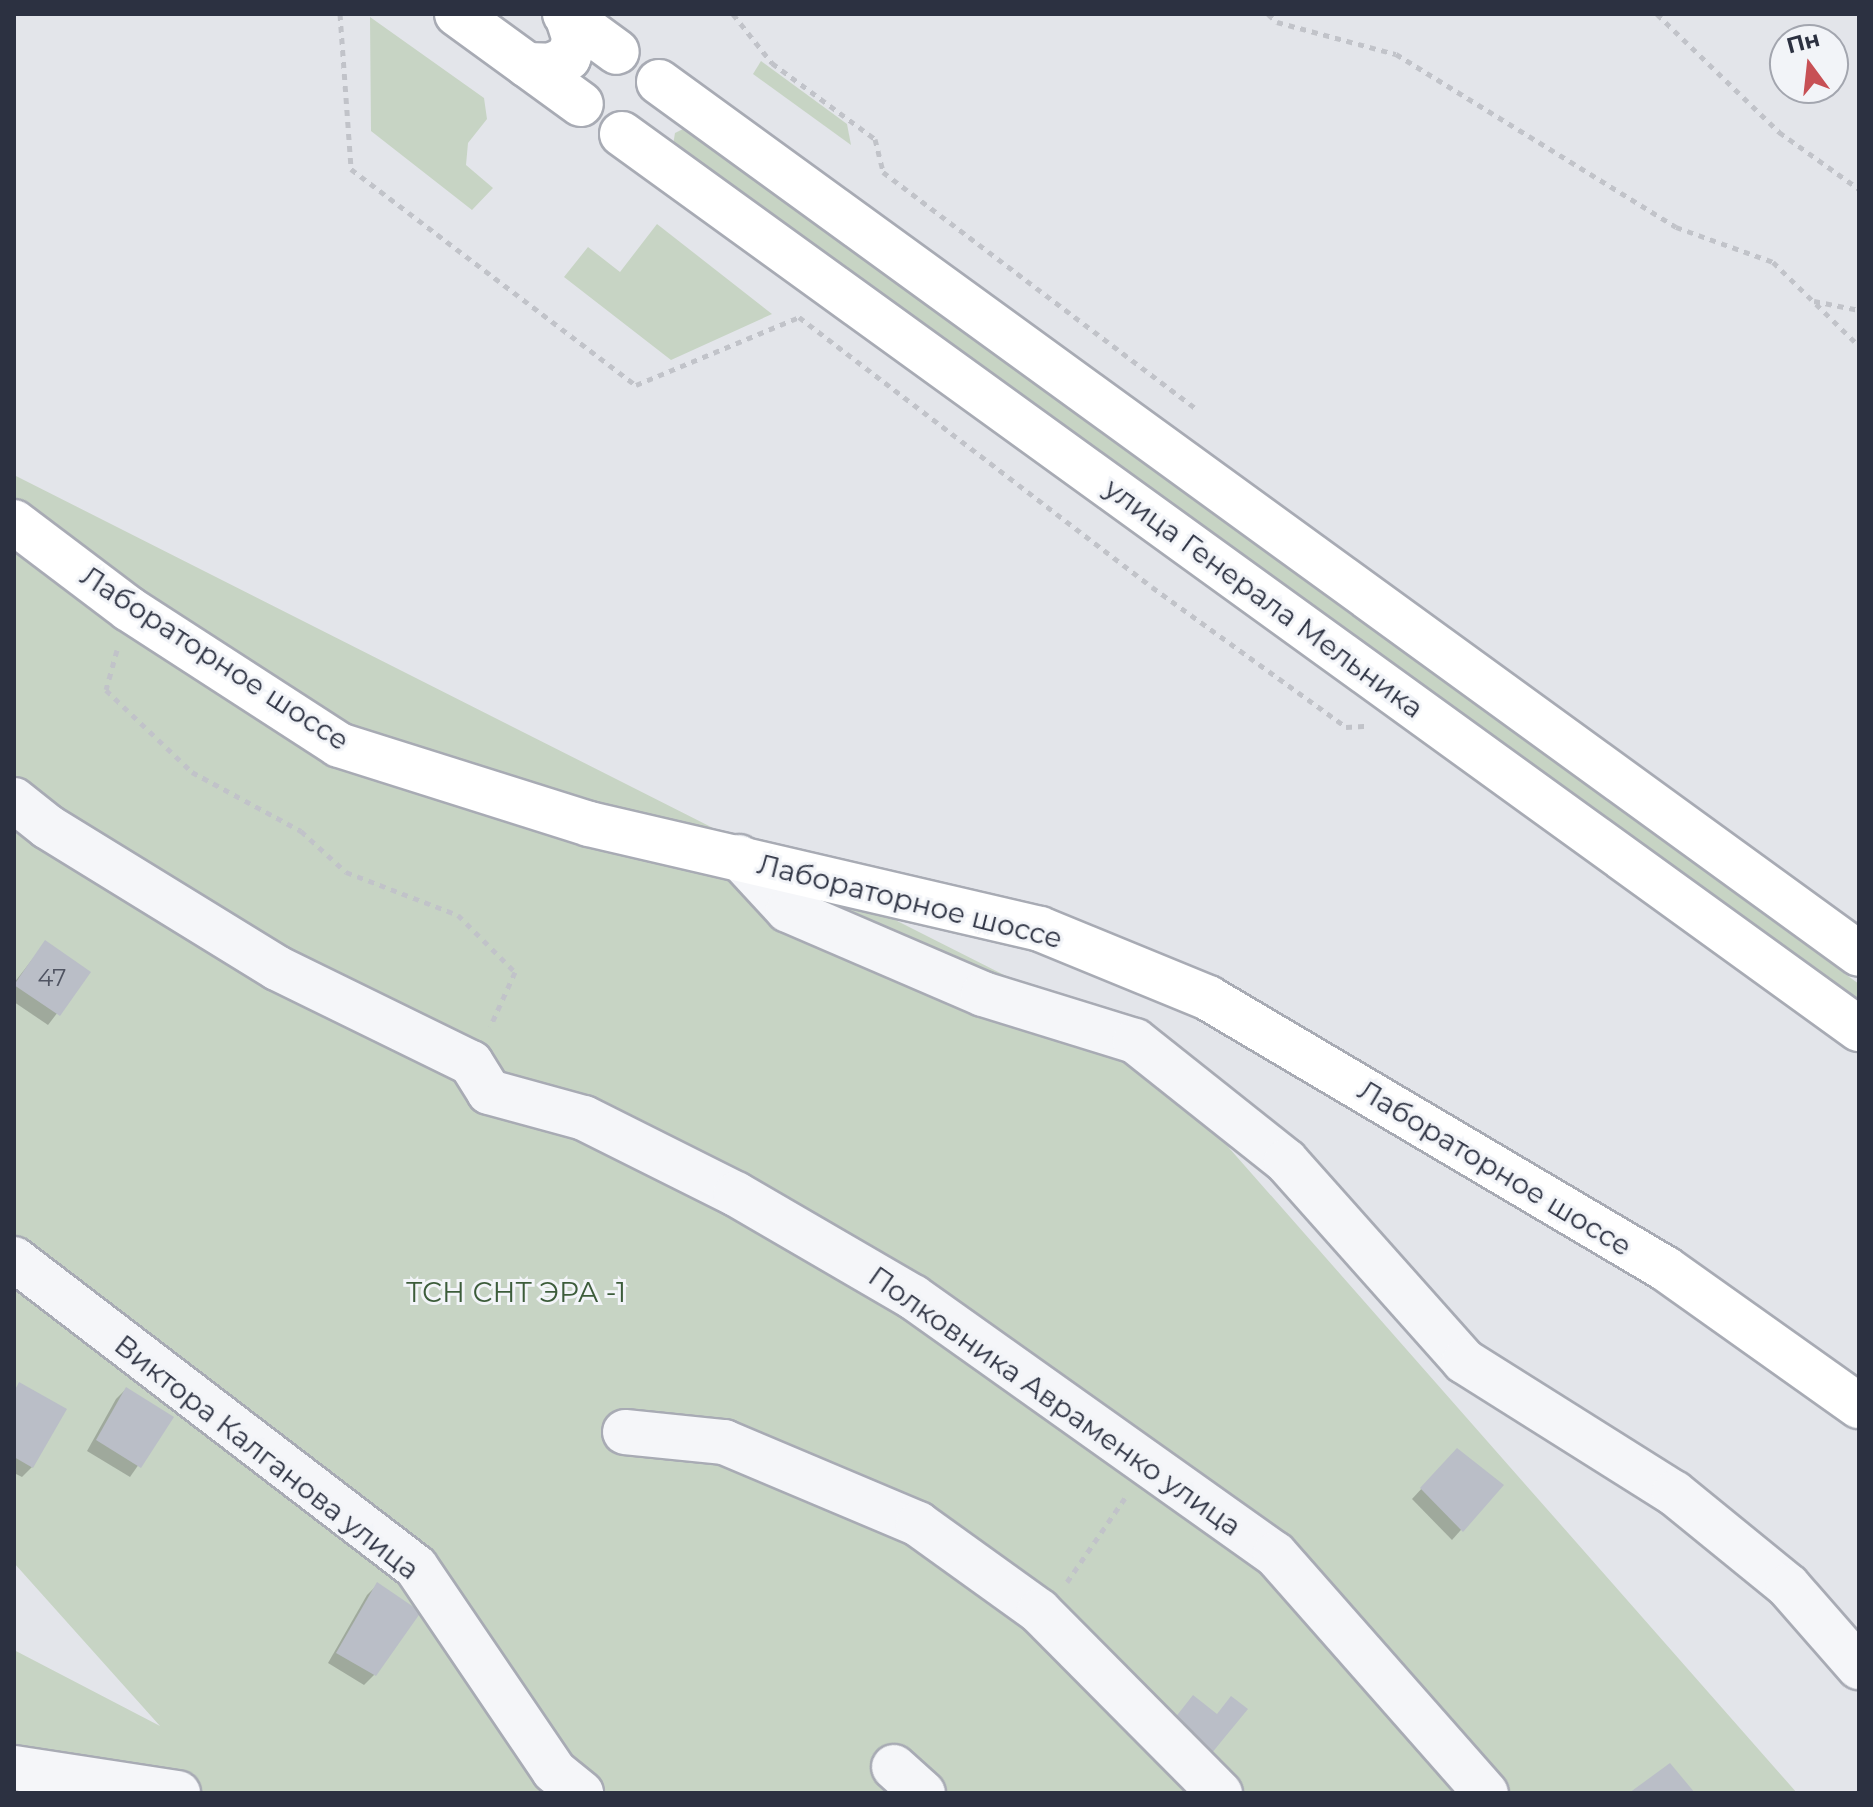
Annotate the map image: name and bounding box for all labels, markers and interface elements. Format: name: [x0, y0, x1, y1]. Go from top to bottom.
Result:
north arrow: [1769, 24, 1849, 104]
text: Пн: [1784, 25, 1823, 60]
street label: улица Генерала Мельника: [1098, 471, 1430, 725]
street label: Лабораторное шоссе: [75, 559, 355, 757]
street label: Лабораторное шоссе: [754, 847, 1066, 955]
house number: 47: [38, 964, 66, 992]
street label: Лабораторное шоссе: [1352, 1073, 1638, 1263]
street label: Полковника Авраменко улица: [862, 1259, 1248, 1543]
park label: ТСН СНТ ЭРА -1: [406, 1275, 626, 1309]
street label: Виктора Калганова улица: [108, 1328, 426, 1586]

